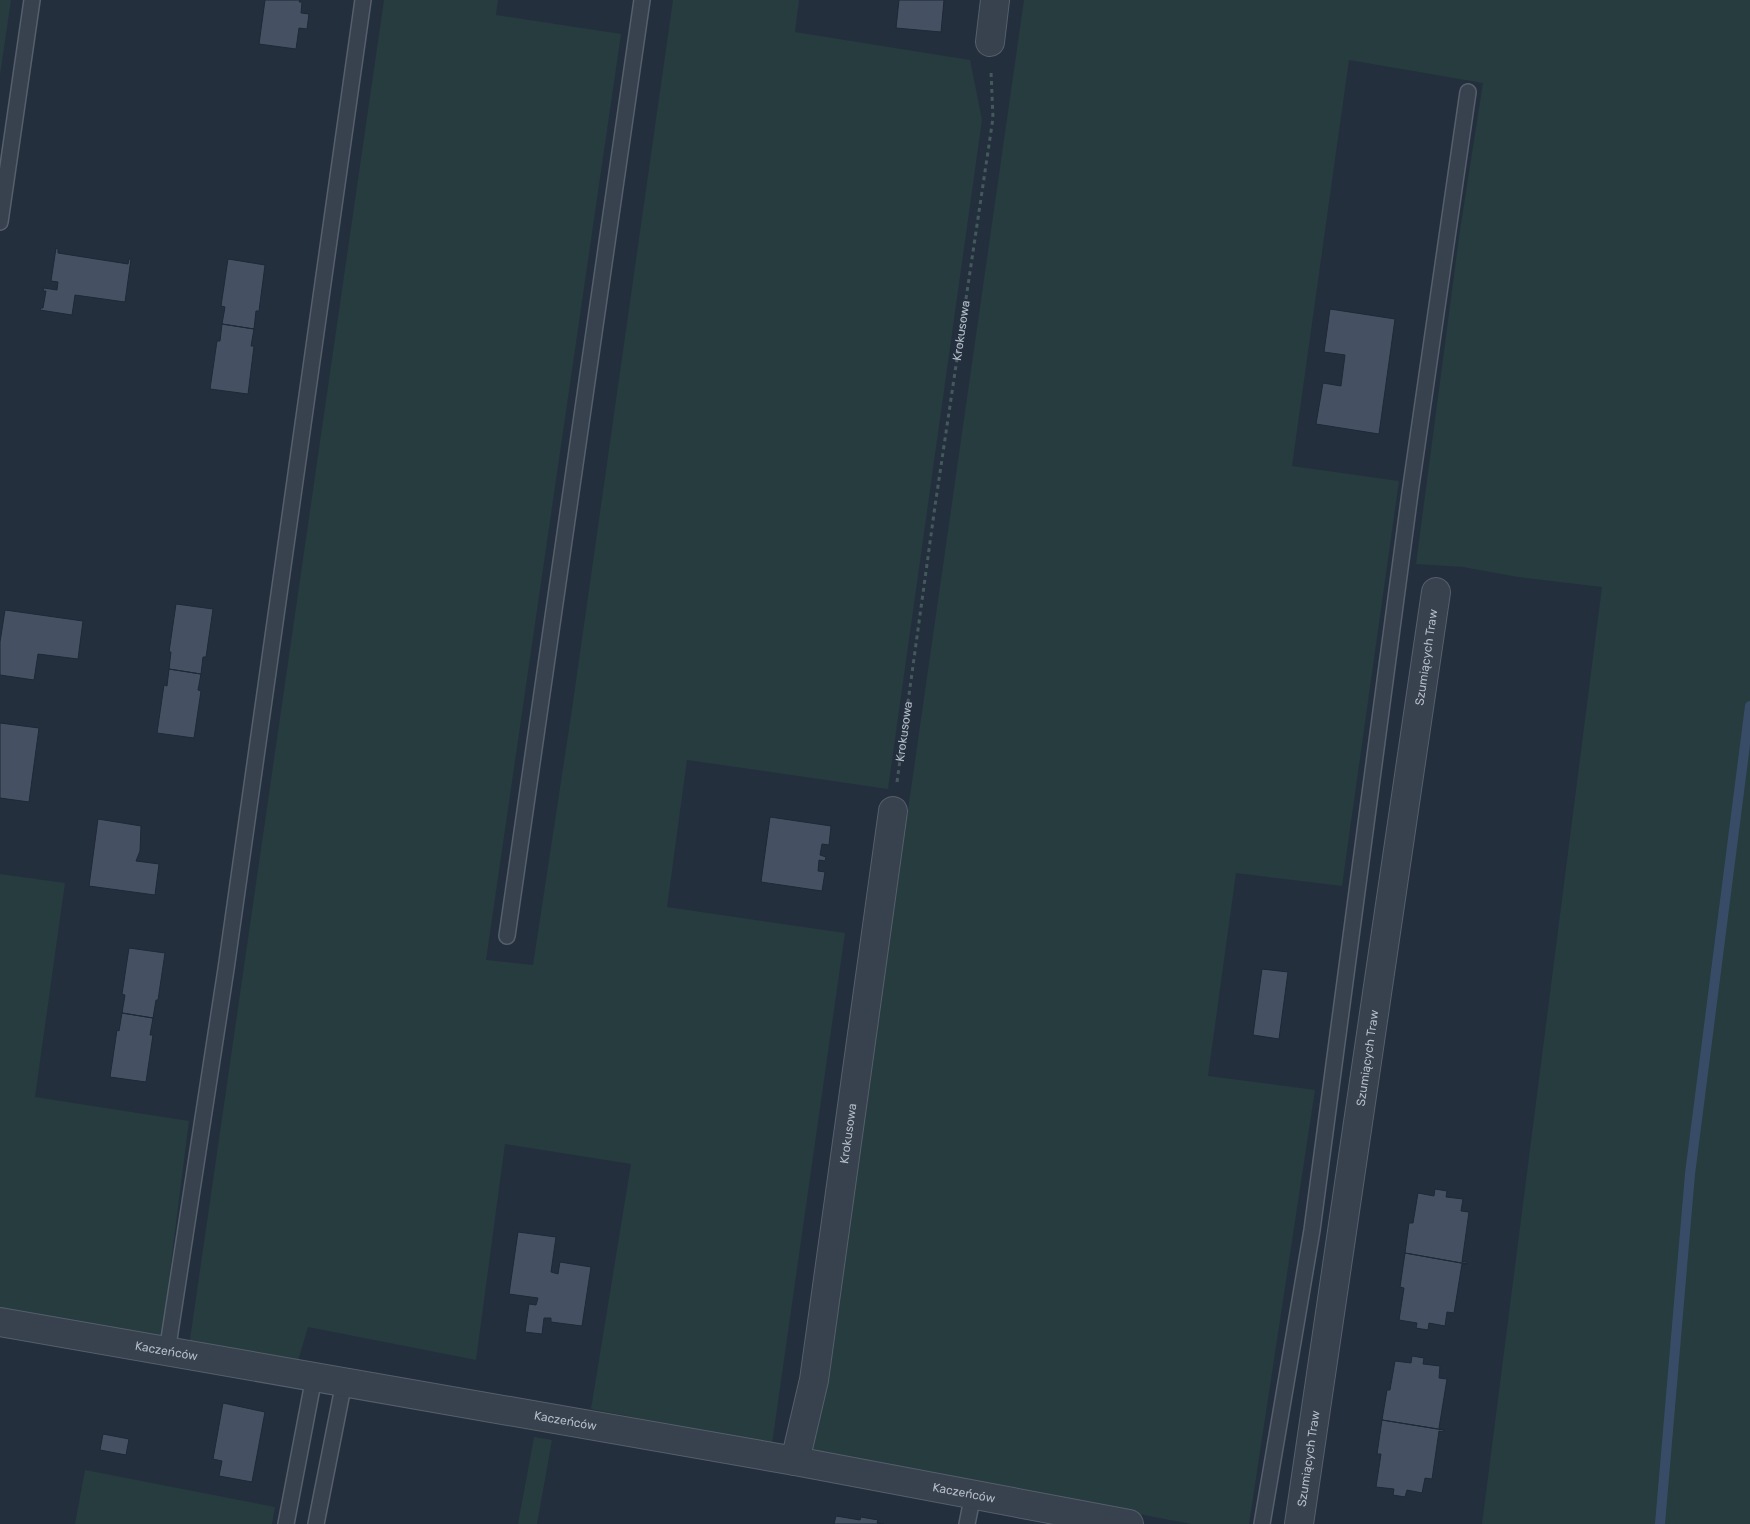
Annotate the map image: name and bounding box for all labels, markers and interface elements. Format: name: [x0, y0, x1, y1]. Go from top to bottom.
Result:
street label: Krokusowa: [950, 299, 973, 362]
street label: Szumiących Traw: [1412, 608, 1440, 706]
street label: Krokusowa: [893, 700, 915, 763]
street label: Szumiących Traw: [1354, 1009, 1382, 1107]
street label: Krokusowa: [837, 1102, 859, 1165]
street label: Kaczeńców: [134, 1339, 199, 1364]
street label: Kaczeńców: [533, 1409, 598, 1433]
street label: Szumiących Traw: [1295, 1409, 1323, 1508]
street label: Kaczeńców: [932, 1480, 997, 1506]

